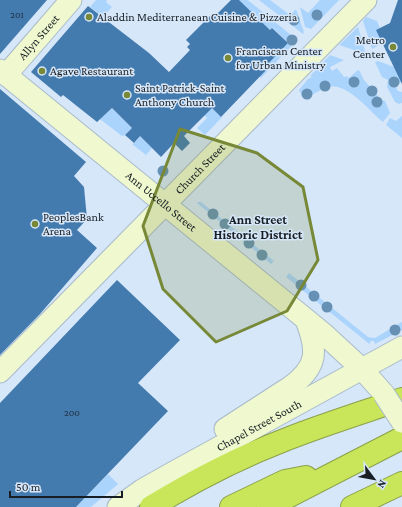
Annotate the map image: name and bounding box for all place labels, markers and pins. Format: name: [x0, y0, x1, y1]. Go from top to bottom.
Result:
place label: Aladdin Mediterranean Cuisine & Pizzeria: [97, 10, 298, 24]
marker: Aladdin Mediterranean Cuisine & Pizzeria: [84, 12, 94, 22]
place label: Metro Center: [353, 33, 386, 61]
marker: Metro Center: [388, 42, 398, 52]
place label: Franciscan Center for Urban Ministry: [236, 44, 326, 72]
marker: Franciscan Center for Urban Ministry: [223, 53, 233, 63]
place label: Agave Restaurant: [50, 64, 134, 78]
marker: Agave Restaurant: [37, 66, 47, 76]
place label: Saint Patrick-Saint Anthony Church: [135, 81, 225, 109]
marker: Saint Patrick-Saint Anthony Church: [122, 90, 132, 100]
place label: PeoplesBank Arena: [43, 210, 104, 238]
marker: PeoplesBank Arena: [30, 219, 40, 229]

